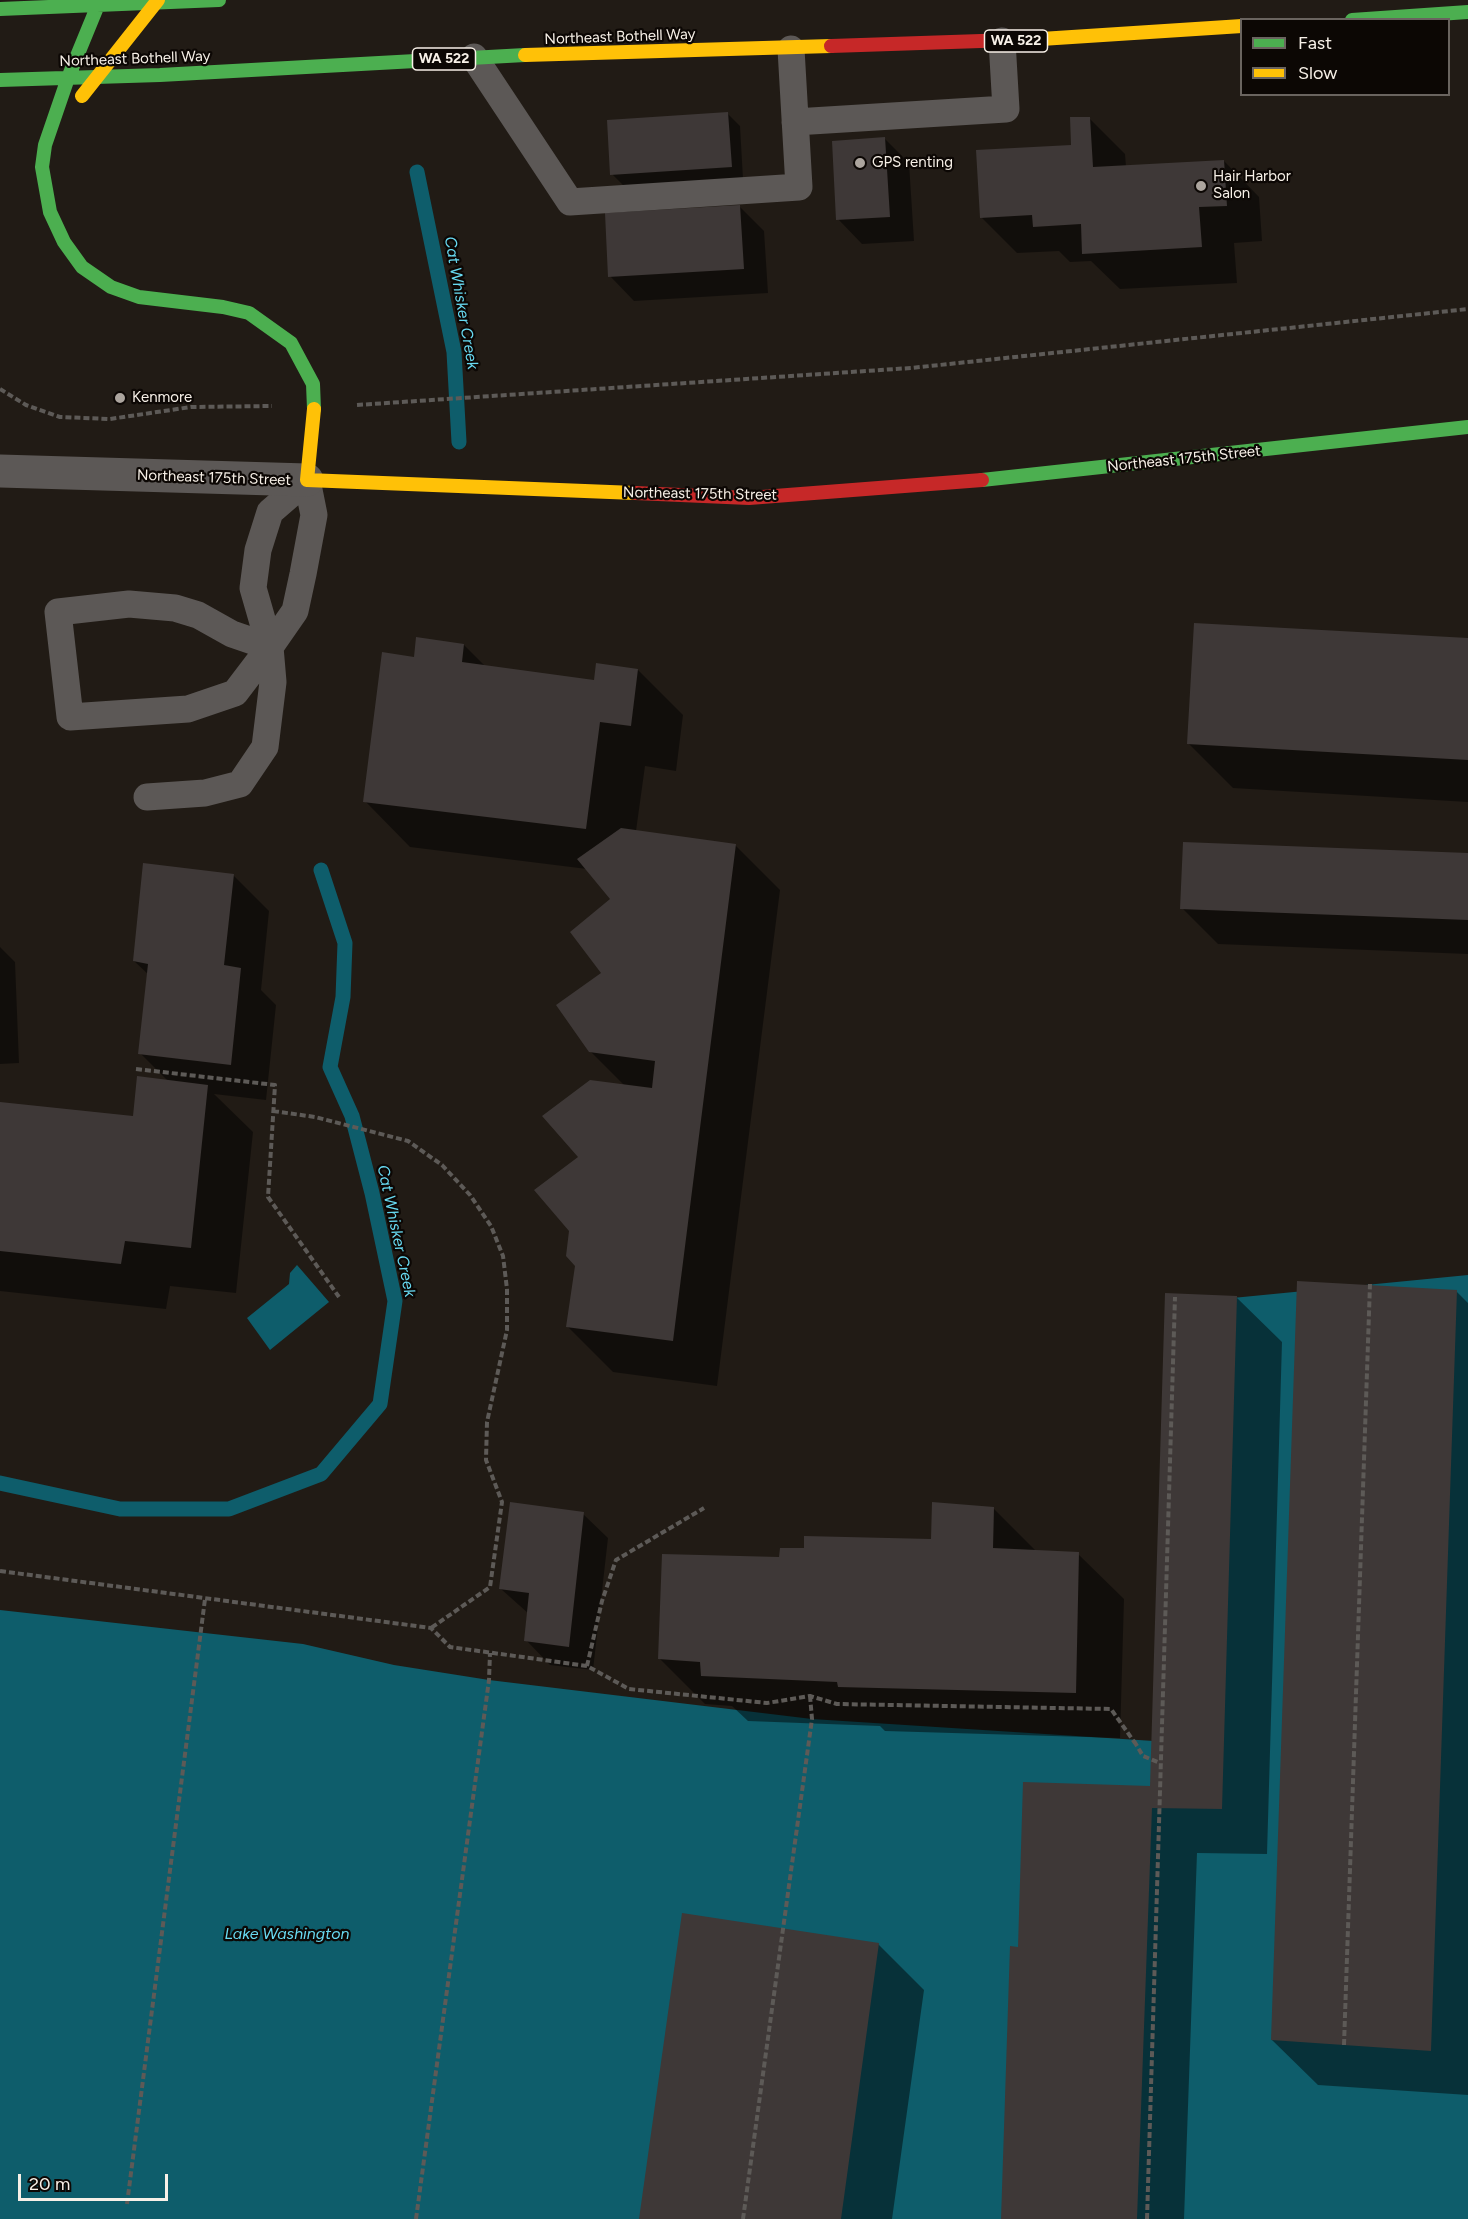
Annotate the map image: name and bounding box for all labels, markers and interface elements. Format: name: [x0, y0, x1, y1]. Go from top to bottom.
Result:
legend: [1240, 18, 1450, 96]
street label: Northeast Bothell Way: [544, 25, 696, 49]
road number: WA 522: [984, 30, 1048, 52]
text: Fast: [1298, 32, 1332, 54]
street label: Northeast Bothell Way: [59, 47, 211, 71]
road number: WA 522: [412, 48, 476, 70]
text: Slow: [1298, 62, 1337, 84]
place label: GPS renting: [872, 154, 953, 172]
marker: GPS renting: [853, 156, 867, 170]
place label: Hair Harbor Salon: [1213, 168, 1291, 203]
marker: Hair Harbor Salon: [1194, 179, 1208, 193]
water label: Cat Whisker Creek: [440, 235, 482, 371]
place label: Kenmore: [132, 389, 192, 407]
marker: Kenmore: [113, 391, 127, 405]
street label: Northeast 175th Street: [1106, 442, 1262, 476]
street label: Northeast 175th Street: [137, 466, 291, 490]
street label: Northeast 175th Street: [623, 484, 777, 504]
water label: Cat Whisker Creek: [373, 1163, 419, 1299]
water label: Lake Washington: [225, 1924, 349, 1944]
scale bar: [21, 2162, 171, 2200]
text: 20 m: [29, 2173, 70, 2195]

